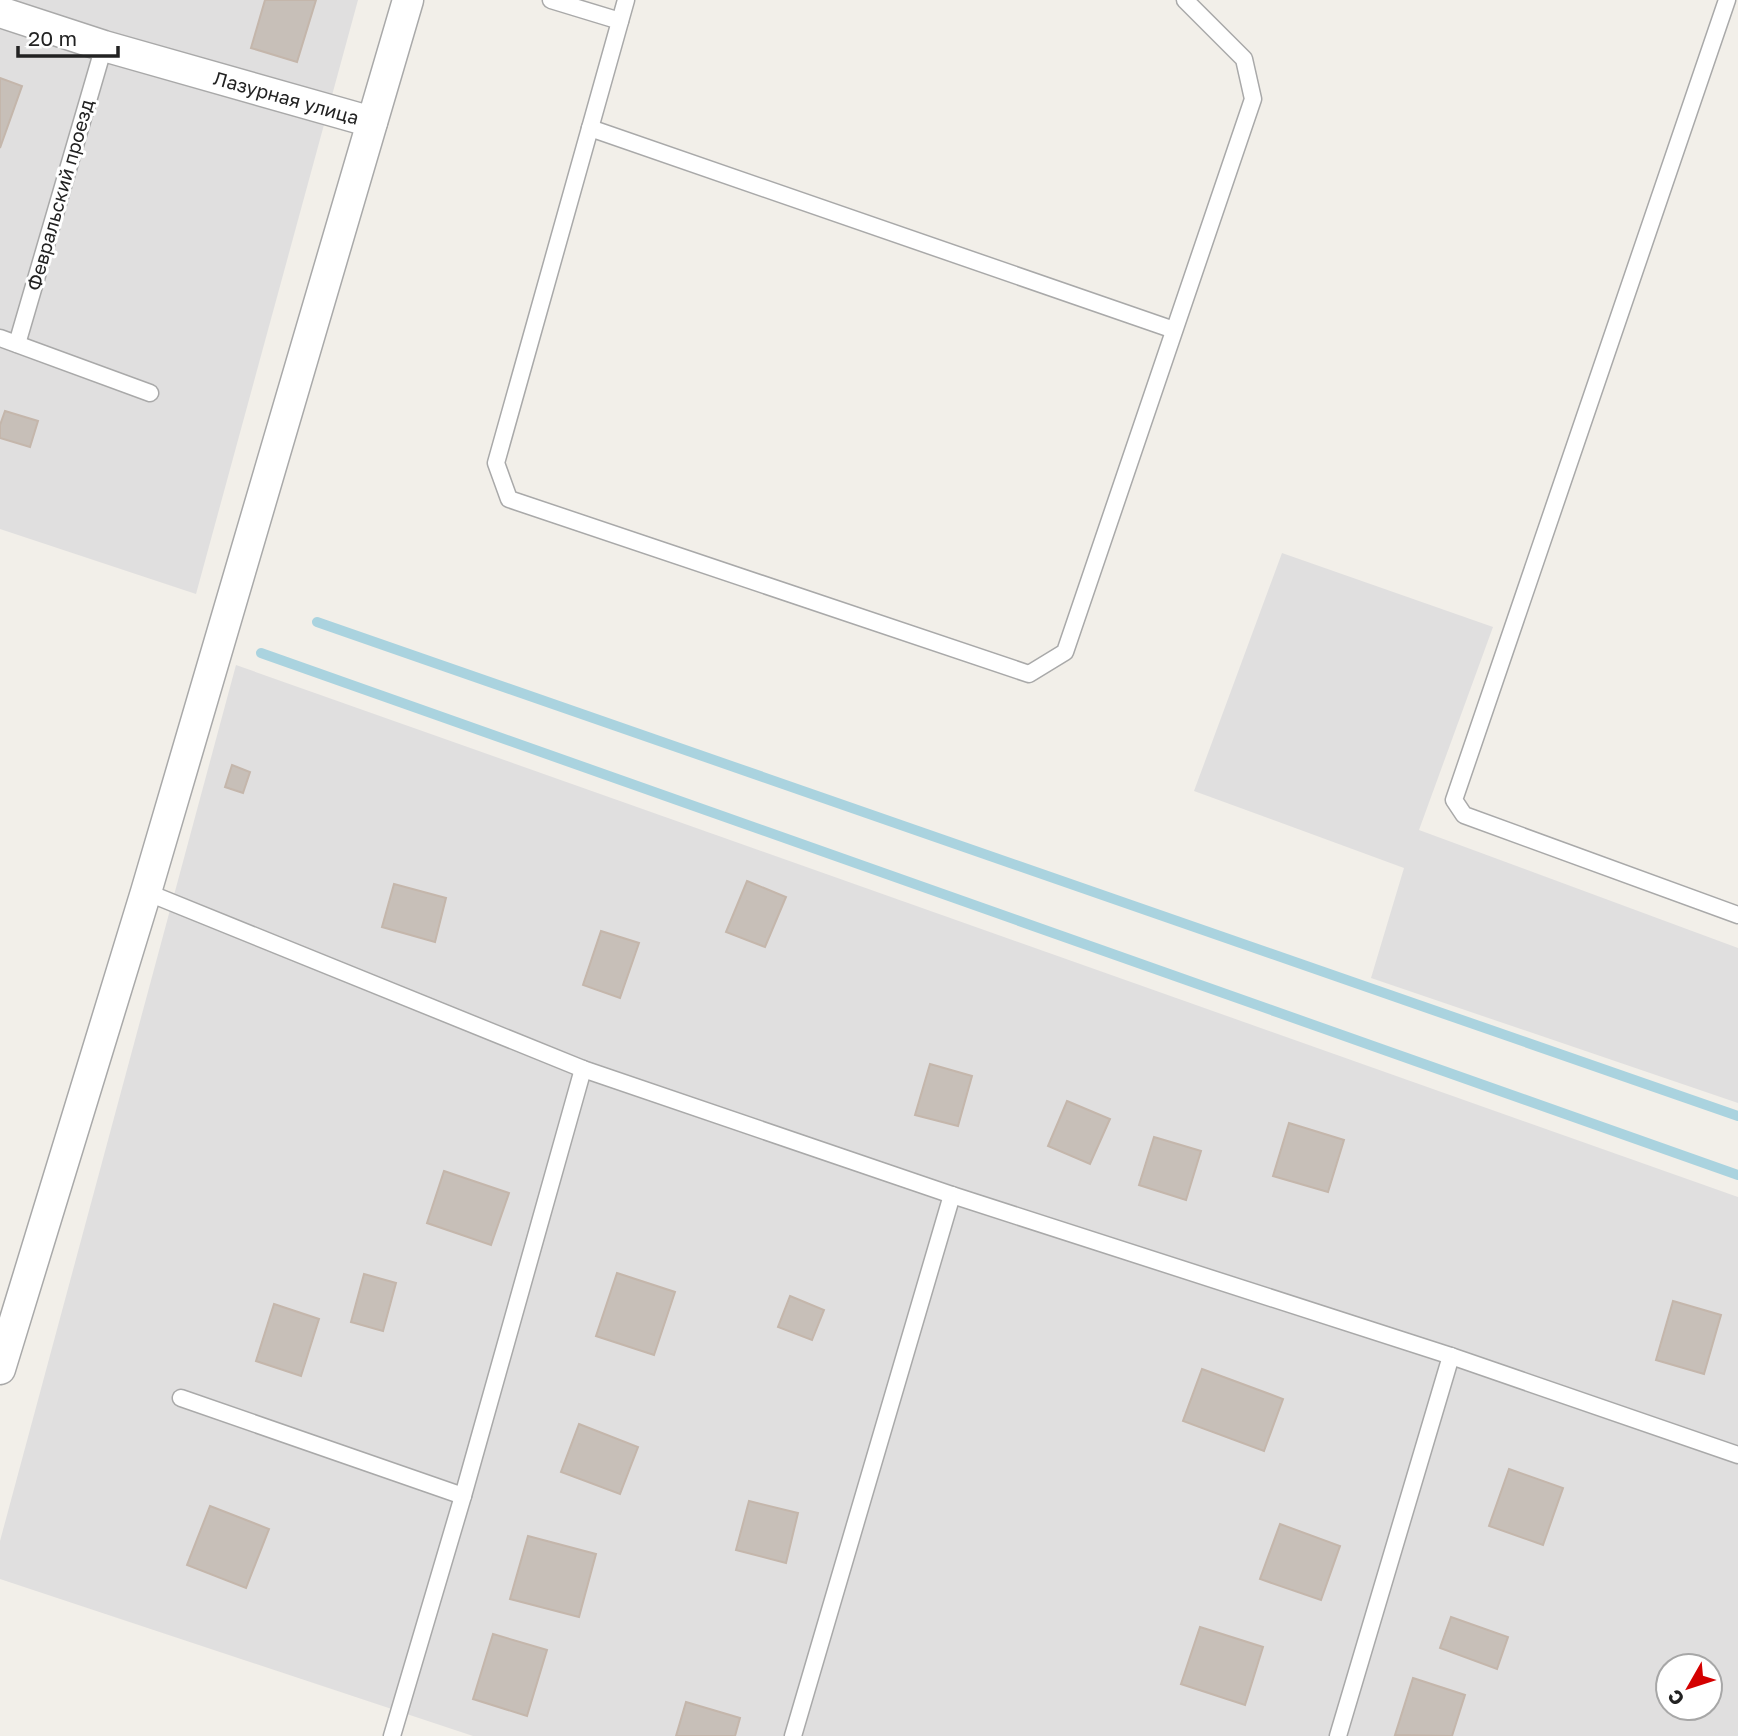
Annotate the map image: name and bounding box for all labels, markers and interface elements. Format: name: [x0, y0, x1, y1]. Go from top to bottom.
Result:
scale bar: [18, 14, 117, 58]
text: 20 m: [28, 25, 77, 51]
street label: Лазурная улица: [211, 66, 362, 129]
street label: Февральский проезд: [21, 96, 98, 293]
north arrow: [1654, 1652, 1724, 1722]
text: С: [1662, 1686, 1689, 1710]

